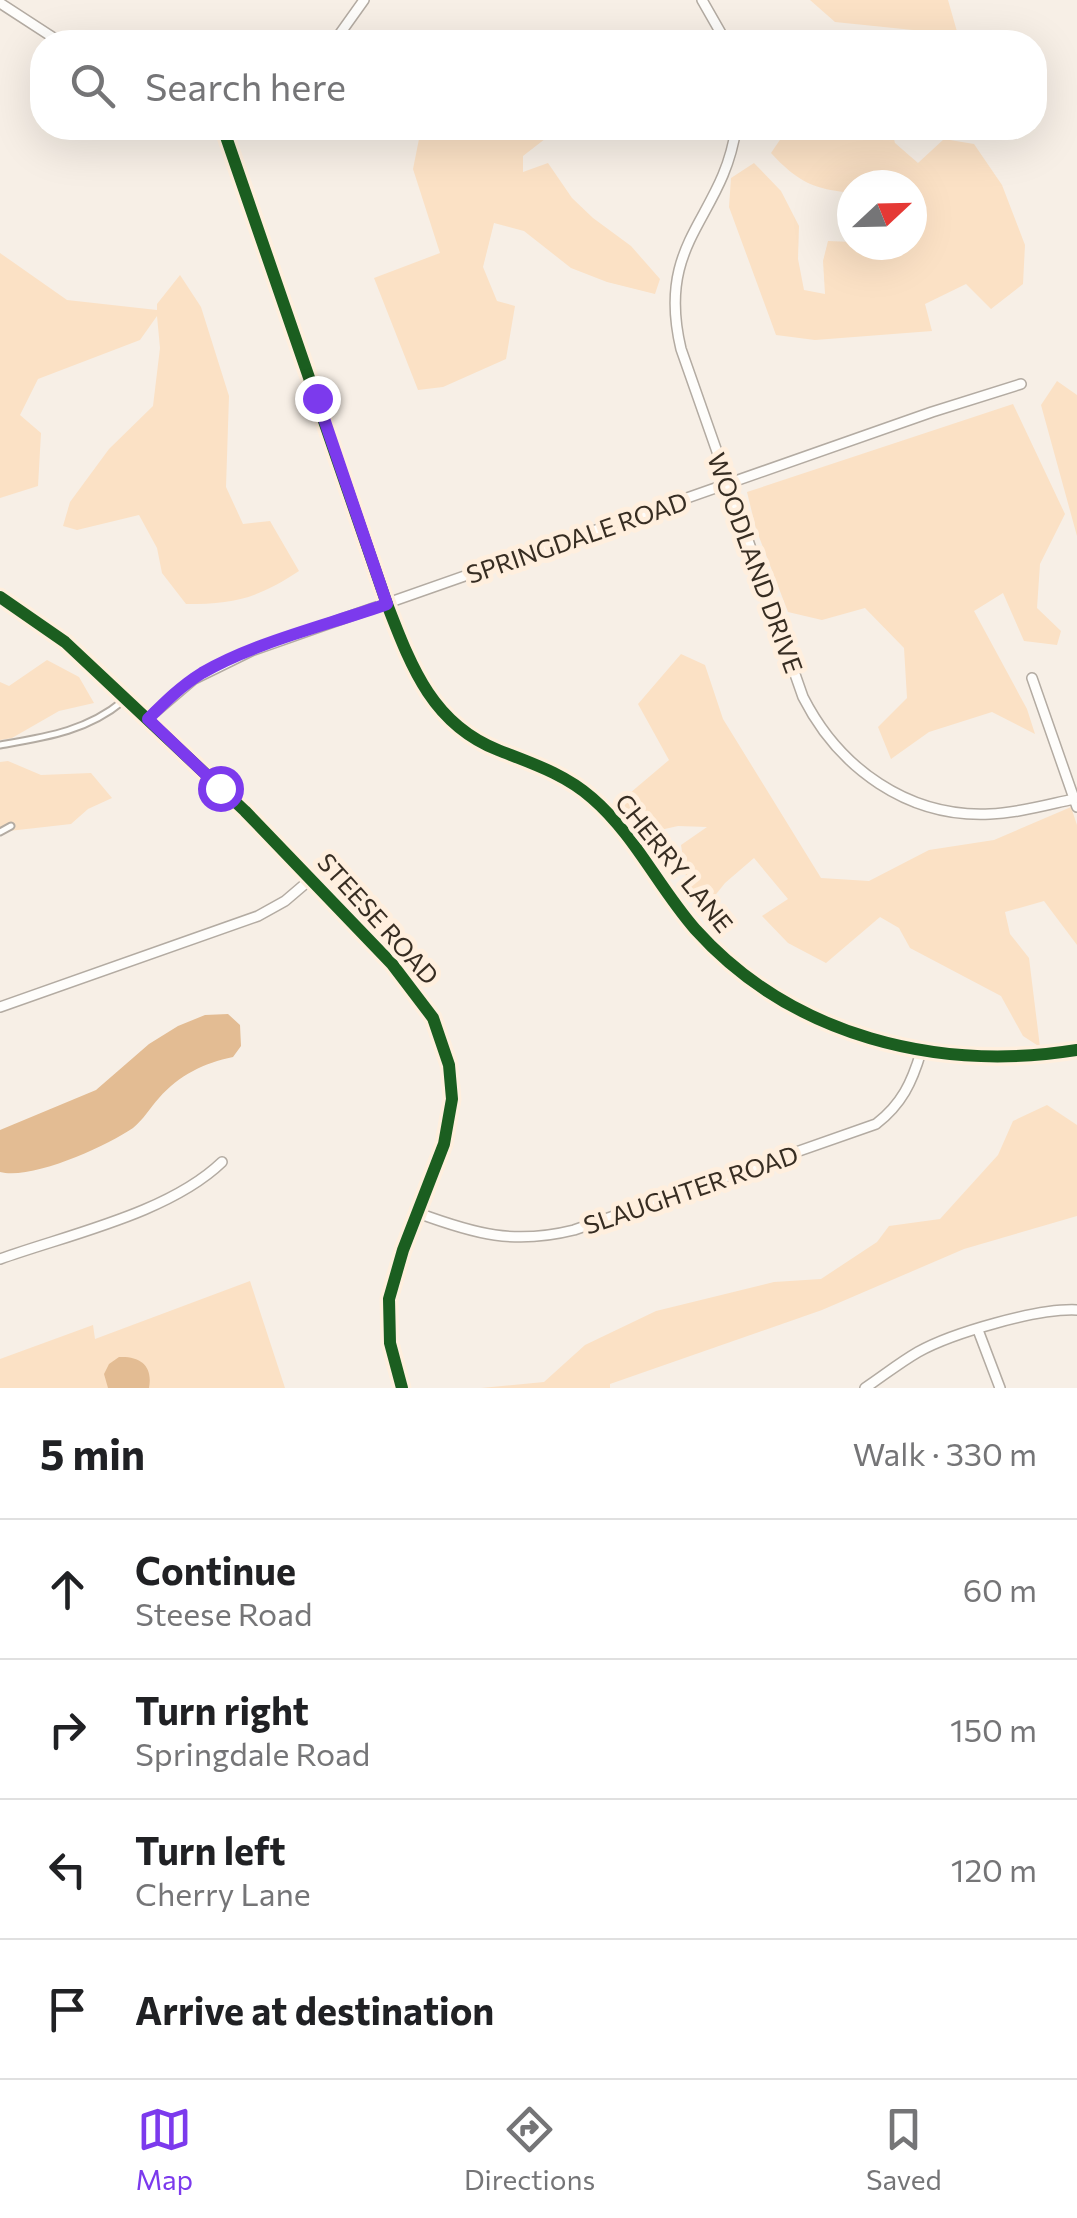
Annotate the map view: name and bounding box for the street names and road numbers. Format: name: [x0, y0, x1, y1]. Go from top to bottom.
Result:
street label: WOODLAND DRIVE: [702, 449, 810, 677]
street label: SPRINGDALE ROAD: [462, 485, 691, 589]
street label: CHERRY LANE: [610, 787, 740, 938]
street label: STEESE ROAD: [312, 847, 445, 990]
street label: SLAUGHTER ROAD: [579, 1138, 802, 1240]

